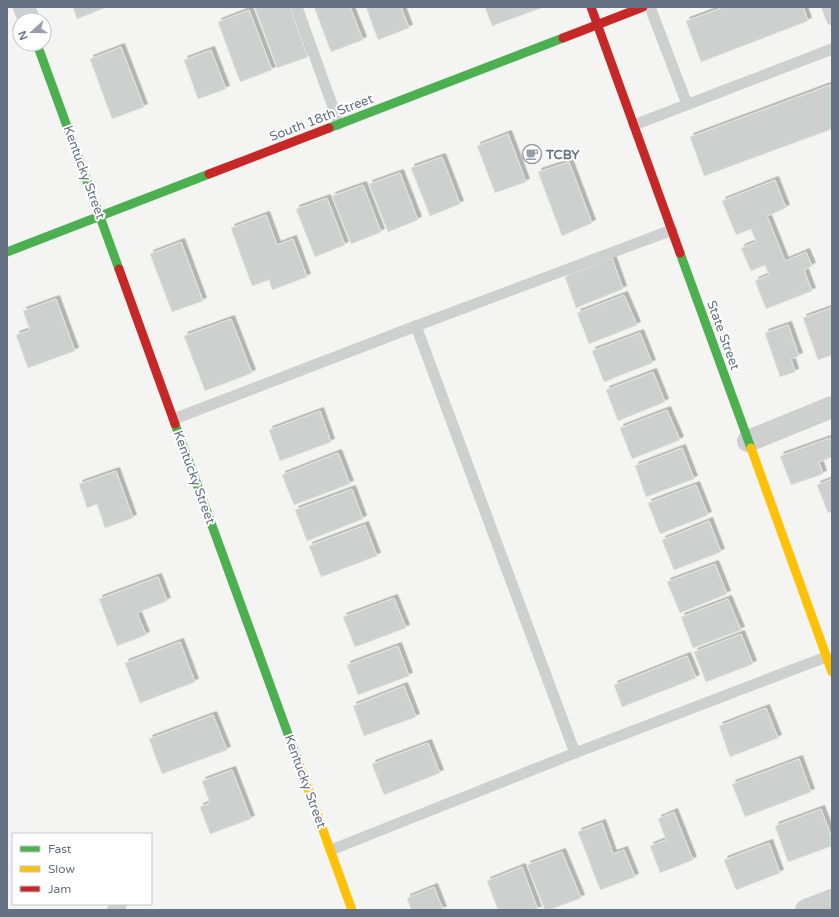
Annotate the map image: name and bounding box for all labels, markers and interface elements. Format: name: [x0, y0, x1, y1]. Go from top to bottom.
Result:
north arrow: [12, 12, 52, 52]
text: N: [15, 29, 31, 42]
street label: South 18th Street: [267, 91, 376, 145]
street label: Kentucky Street: [60, 123, 108, 221]
cafe icon: TCBY: [521, 143, 543, 165]
place label: TCBY: [545, 147, 580, 163]
street label: State Street: [703, 298, 743, 372]
street label: Kentucky Street: [170, 428, 218, 526]
street label: Kentucky Street: [281, 732, 329, 830]
legend: [12, 833, 152, 905]
text: Fast: [48, 842, 72, 856]
text: Slow: [48, 862, 75, 876]
text: Jam: [48, 882, 71, 896]

